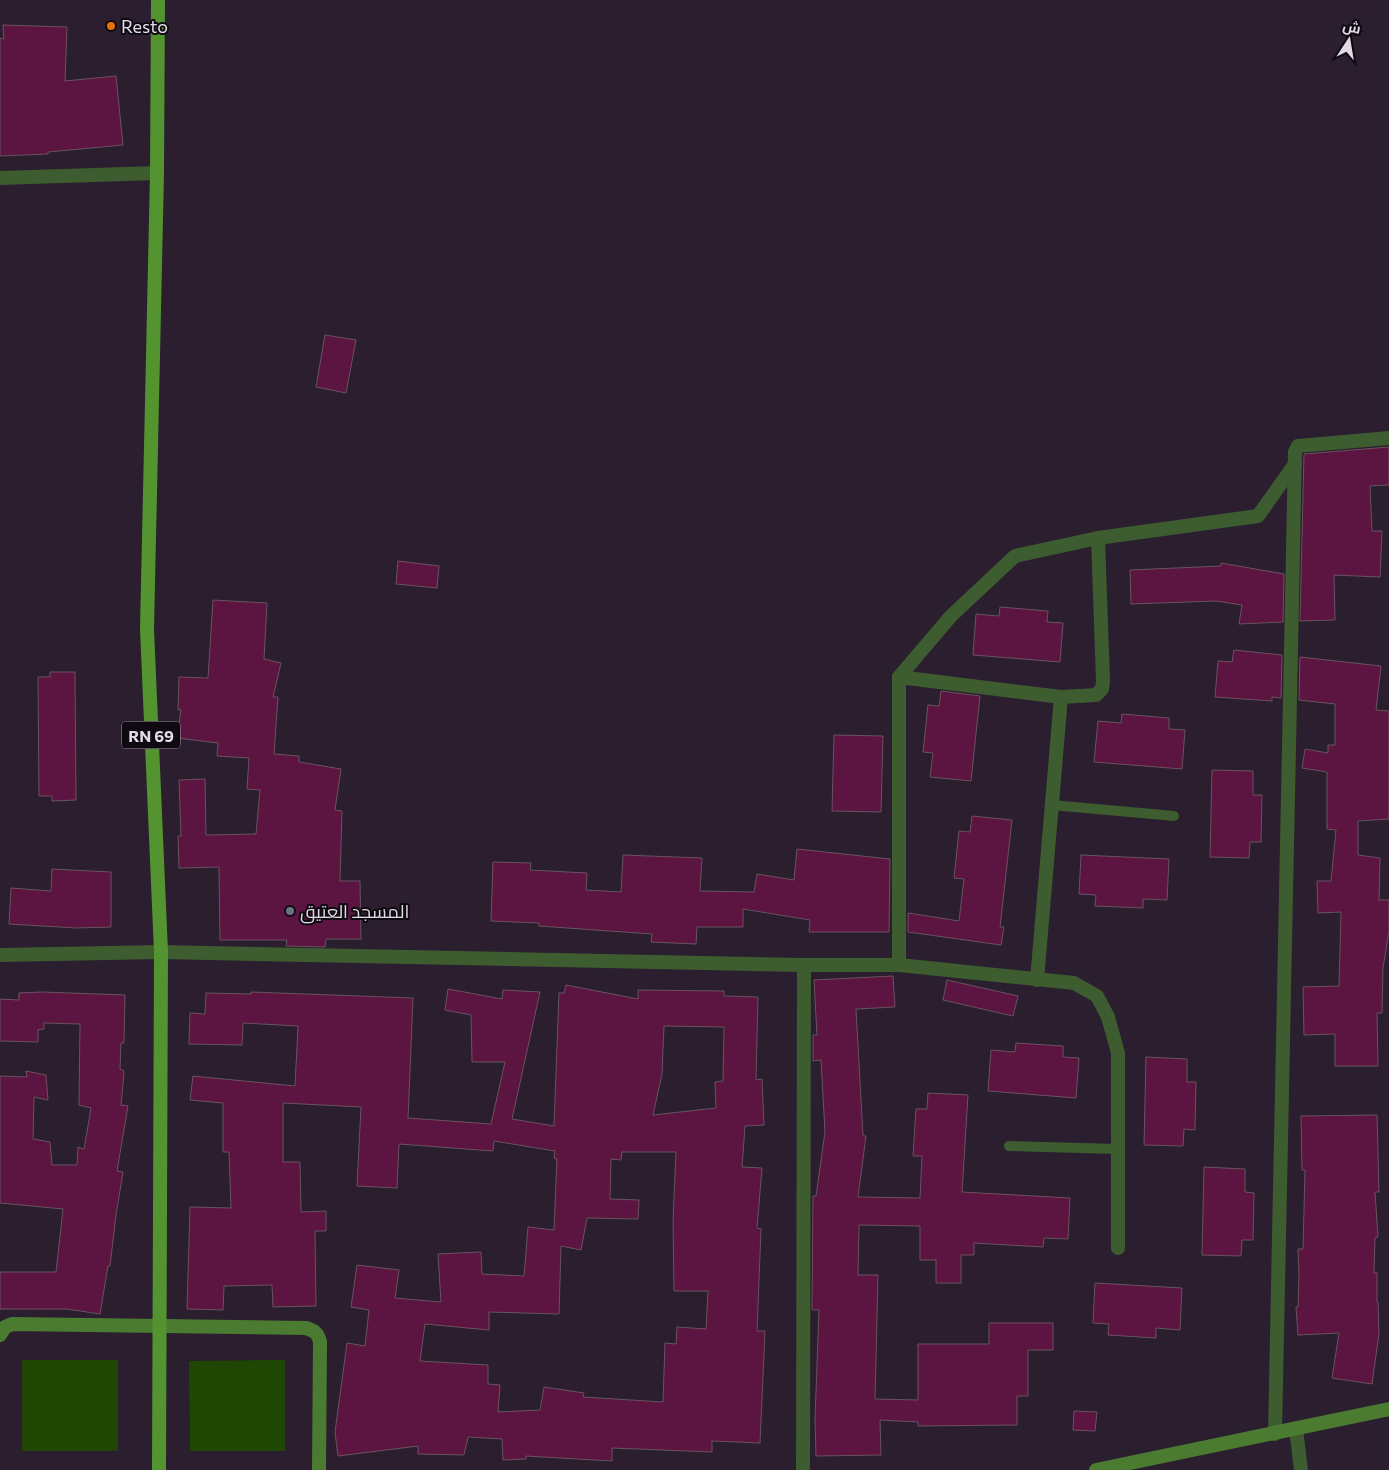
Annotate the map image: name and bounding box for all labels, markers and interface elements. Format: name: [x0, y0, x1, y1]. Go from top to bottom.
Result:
place label: Resto: [121, 15, 168, 37]
north arrow: [1324, 15, 1374, 65]
text: ش: [1341, 17, 1362, 38]
marker: Resto: [105, 20, 117, 32]
road number: RN 69: [122, 722, 180, 748]
place label: المسجد العتيق: [300, 900, 409, 924]
marker: المسجد العتيق: [284, 905, 296, 917]

